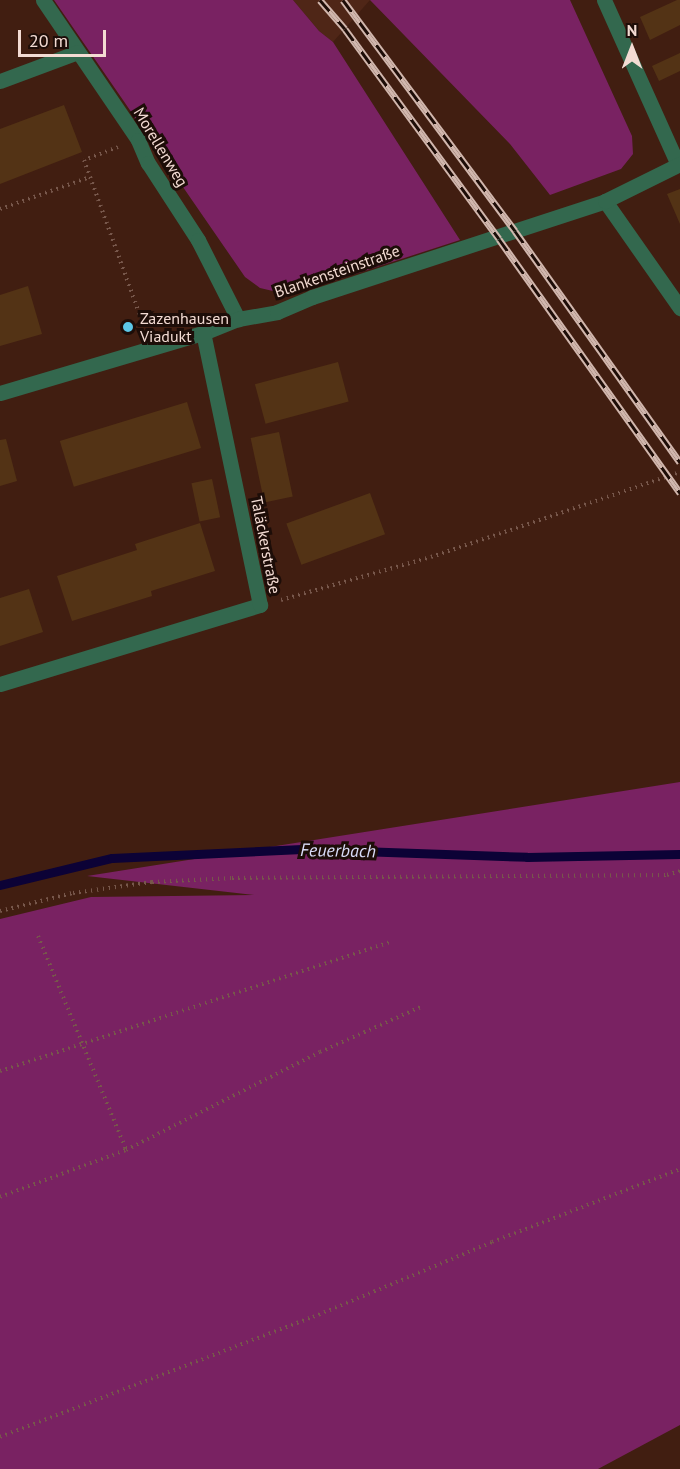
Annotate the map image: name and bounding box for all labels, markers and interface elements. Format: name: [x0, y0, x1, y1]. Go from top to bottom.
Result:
scale bar: [21, 18, 110, 56]
north arrow: [602, 18, 662, 78]
text: N: [627, 20, 637, 40]
text: 20 m: [29, 29, 68, 52]
street label: Morellenweg: [130, 104, 192, 190]
street label: Blankensteinstraße: [272, 241, 402, 301]
place label: Zazenhausen Viadukt: [140, 308, 229, 346]
marker: Zazenhausen Viadukt: [121, 320, 135, 334]
street label: Taläckerstraße: [247, 495, 285, 595]
water label: Feuerbach: [300, 840, 376, 862]

